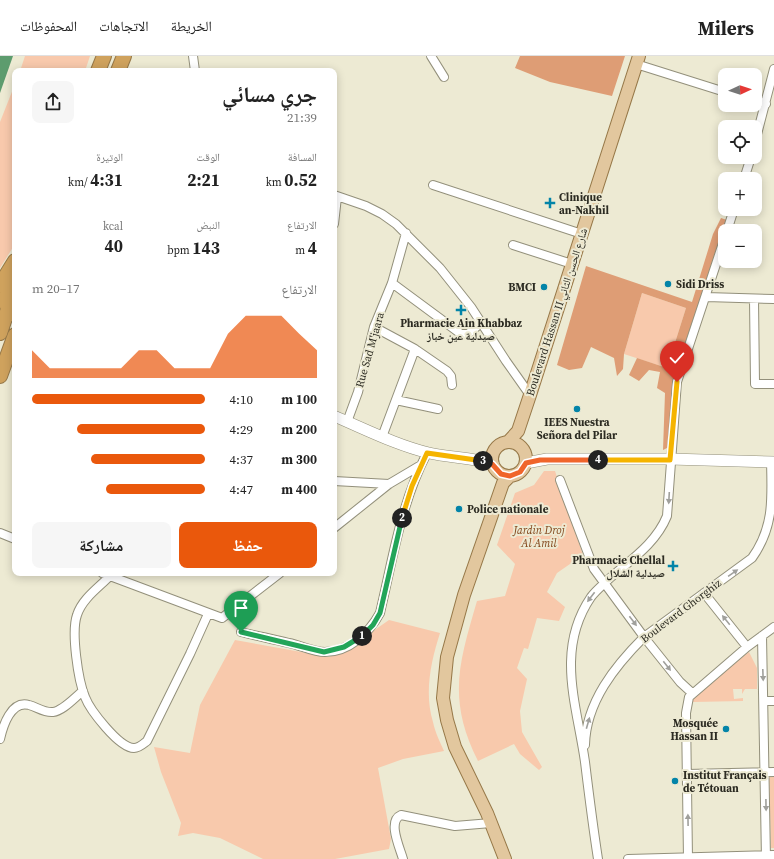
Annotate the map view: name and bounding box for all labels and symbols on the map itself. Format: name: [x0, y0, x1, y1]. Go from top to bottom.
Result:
north arrow: [718, 68, 762, 112]
place label: Clinique an-Nakhil: [559, 190, 609, 218]
marker: Clinique an-Nakhil: [544, 197, 556, 209]
street label: Boulevard Hassan II شارع الحسن الثاني: [523, 226, 592, 398]
place label: Sidi Driss: [676, 277, 724, 292]
marker: Sidi Driss: [663, 279, 673, 289]
place label: BMCI: [508, 280, 536, 295]
marker: BMCI: [539, 282, 549, 292]
marker: Pharmacie Ain Khabbaz صيدلية عين خباز: [456, 305, 466, 315]
street label: Rue Sad M'jaara: [352, 310, 388, 389]
place label: Pharmacie Ain Khabbaz صيدلية عين خباز: [400, 316, 522, 344]
pin: [660, 341, 694, 382]
marker: IEES Nuestra Señora del Pilar: [572, 404, 582, 414]
place label: IEES Nuestra Señora del Pilar: [537, 415, 618, 443]
pin: 4: [588, 450, 608, 470]
pin: 3: [473, 451, 493, 471]
one-way arrow: [665, 492, 672, 504]
place label: Police nationale: [467, 502, 549, 517]
marker: Police nationale: [454, 504, 464, 514]
pin: 2: [392, 508, 412, 528]
park label: Jardin Droj Al Amil: [512, 523, 566, 551]
place label: Pharmacie Chellal صيدلية الشلال: [572, 553, 665, 581]
marker: Pharmacie Chellal صيدلية الشلال: [668, 561, 678, 571]
one-way arrow: [728, 569, 738, 577]
street label: Boulevard Ghorghiz: [638, 576, 724, 646]
pin: [224, 591, 258, 632]
one-way arrow: [587, 592, 596, 603]
one-way arrow: [721, 615, 730, 626]
one-way arrow: [629, 616, 637, 627]
pin: 1: [352, 626, 372, 646]
one-way arrow: [663, 660, 671, 671]
one-way arrow: [760, 669, 766, 682]
place label: Mosquée Hassan II: [671, 716, 718, 744]
one-way arrow: [585, 717, 591, 729]
marker: Mosquée Hassan II: [721, 724, 731, 734]
place label: Institut Français de Tétouan: [683, 768, 767, 796]
marker: Institut Français de Tétouan: [670, 776, 680, 786]
one-way arrow: [763, 799, 769, 812]
one-way arrow: [685, 813, 691, 826]

